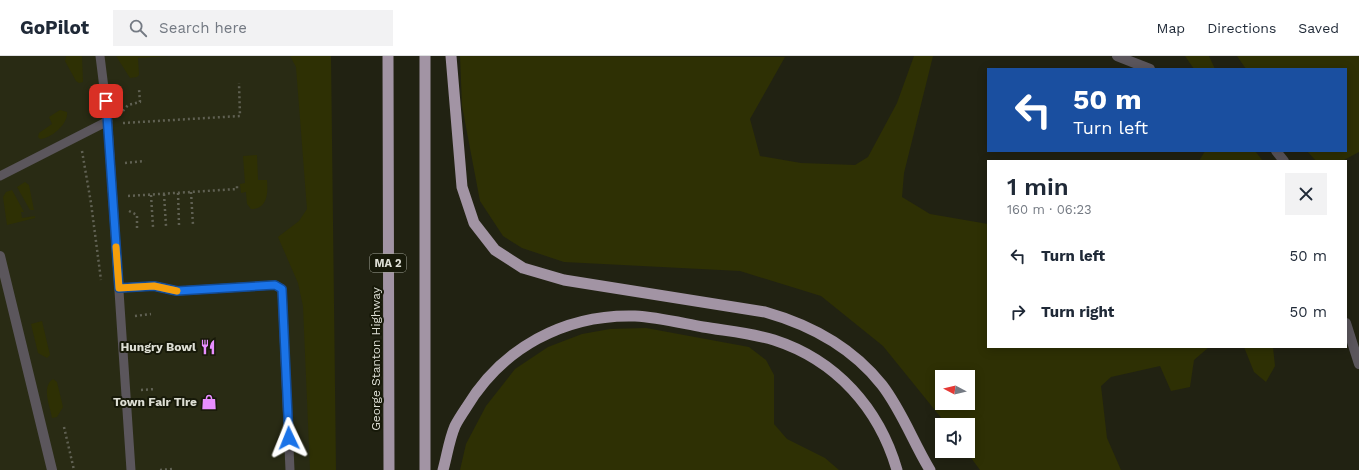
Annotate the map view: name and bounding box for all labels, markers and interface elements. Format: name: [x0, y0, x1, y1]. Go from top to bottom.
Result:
search box: [113, 10, 393, 46]
text: GoPilot: [20, 16, 89, 39]
icon: search: [127, 17, 149, 39]
text: Search here: [159, 19, 247, 37]
text: Map: [1157, 20, 1185, 36]
text: Directions: [1207, 20, 1276, 36]
text: Saved: [1298, 20, 1339, 36]
text: 50 m: [1073, 83, 1142, 116]
pin: [89, 84, 123, 118]
icon: left: [1007, 84, 1059, 136]
icon: arrive: [95, 90, 117, 112]
text: Turn left: [1073, 117, 1148, 138]
text: 1 min: [1007, 173, 1069, 201]
button: close: [1285, 173, 1327, 215]
text: 160 m · 06:23: [1007, 202, 1092, 217]
icon: left: [1007, 245, 1029, 267]
text: Turn left: [1041, 247, 1105, 265]
text: 50 m: [1290, 247, 1327, 265]
road number: MA 2: [370, 254, 406, 272]
street label: George Stanton Highway: [369, 286, 383, 431]
icon: right: [1007, 301, 1029, 323]
text: Turn right: [1041, 303, 1114, 321]
text: 50 m: [1290, 303, 1327, 321]
restaurant icon: Hungry Bowl: [199, 338, 217, 356]
place label: Hungry Bowl: [120, 340, 196, 354]
north arrow: [935, 370, 975, 410]
map controls: [935, 370, 975, 458]
shop icon: Town Fair Tire: [200, 393, 218, 411]
place label: Town Fair Tire: [113, 395, 197, 409]
position arrow: [268, 417, 310, 459]
button: sound: [935, 418, 975, 458]

